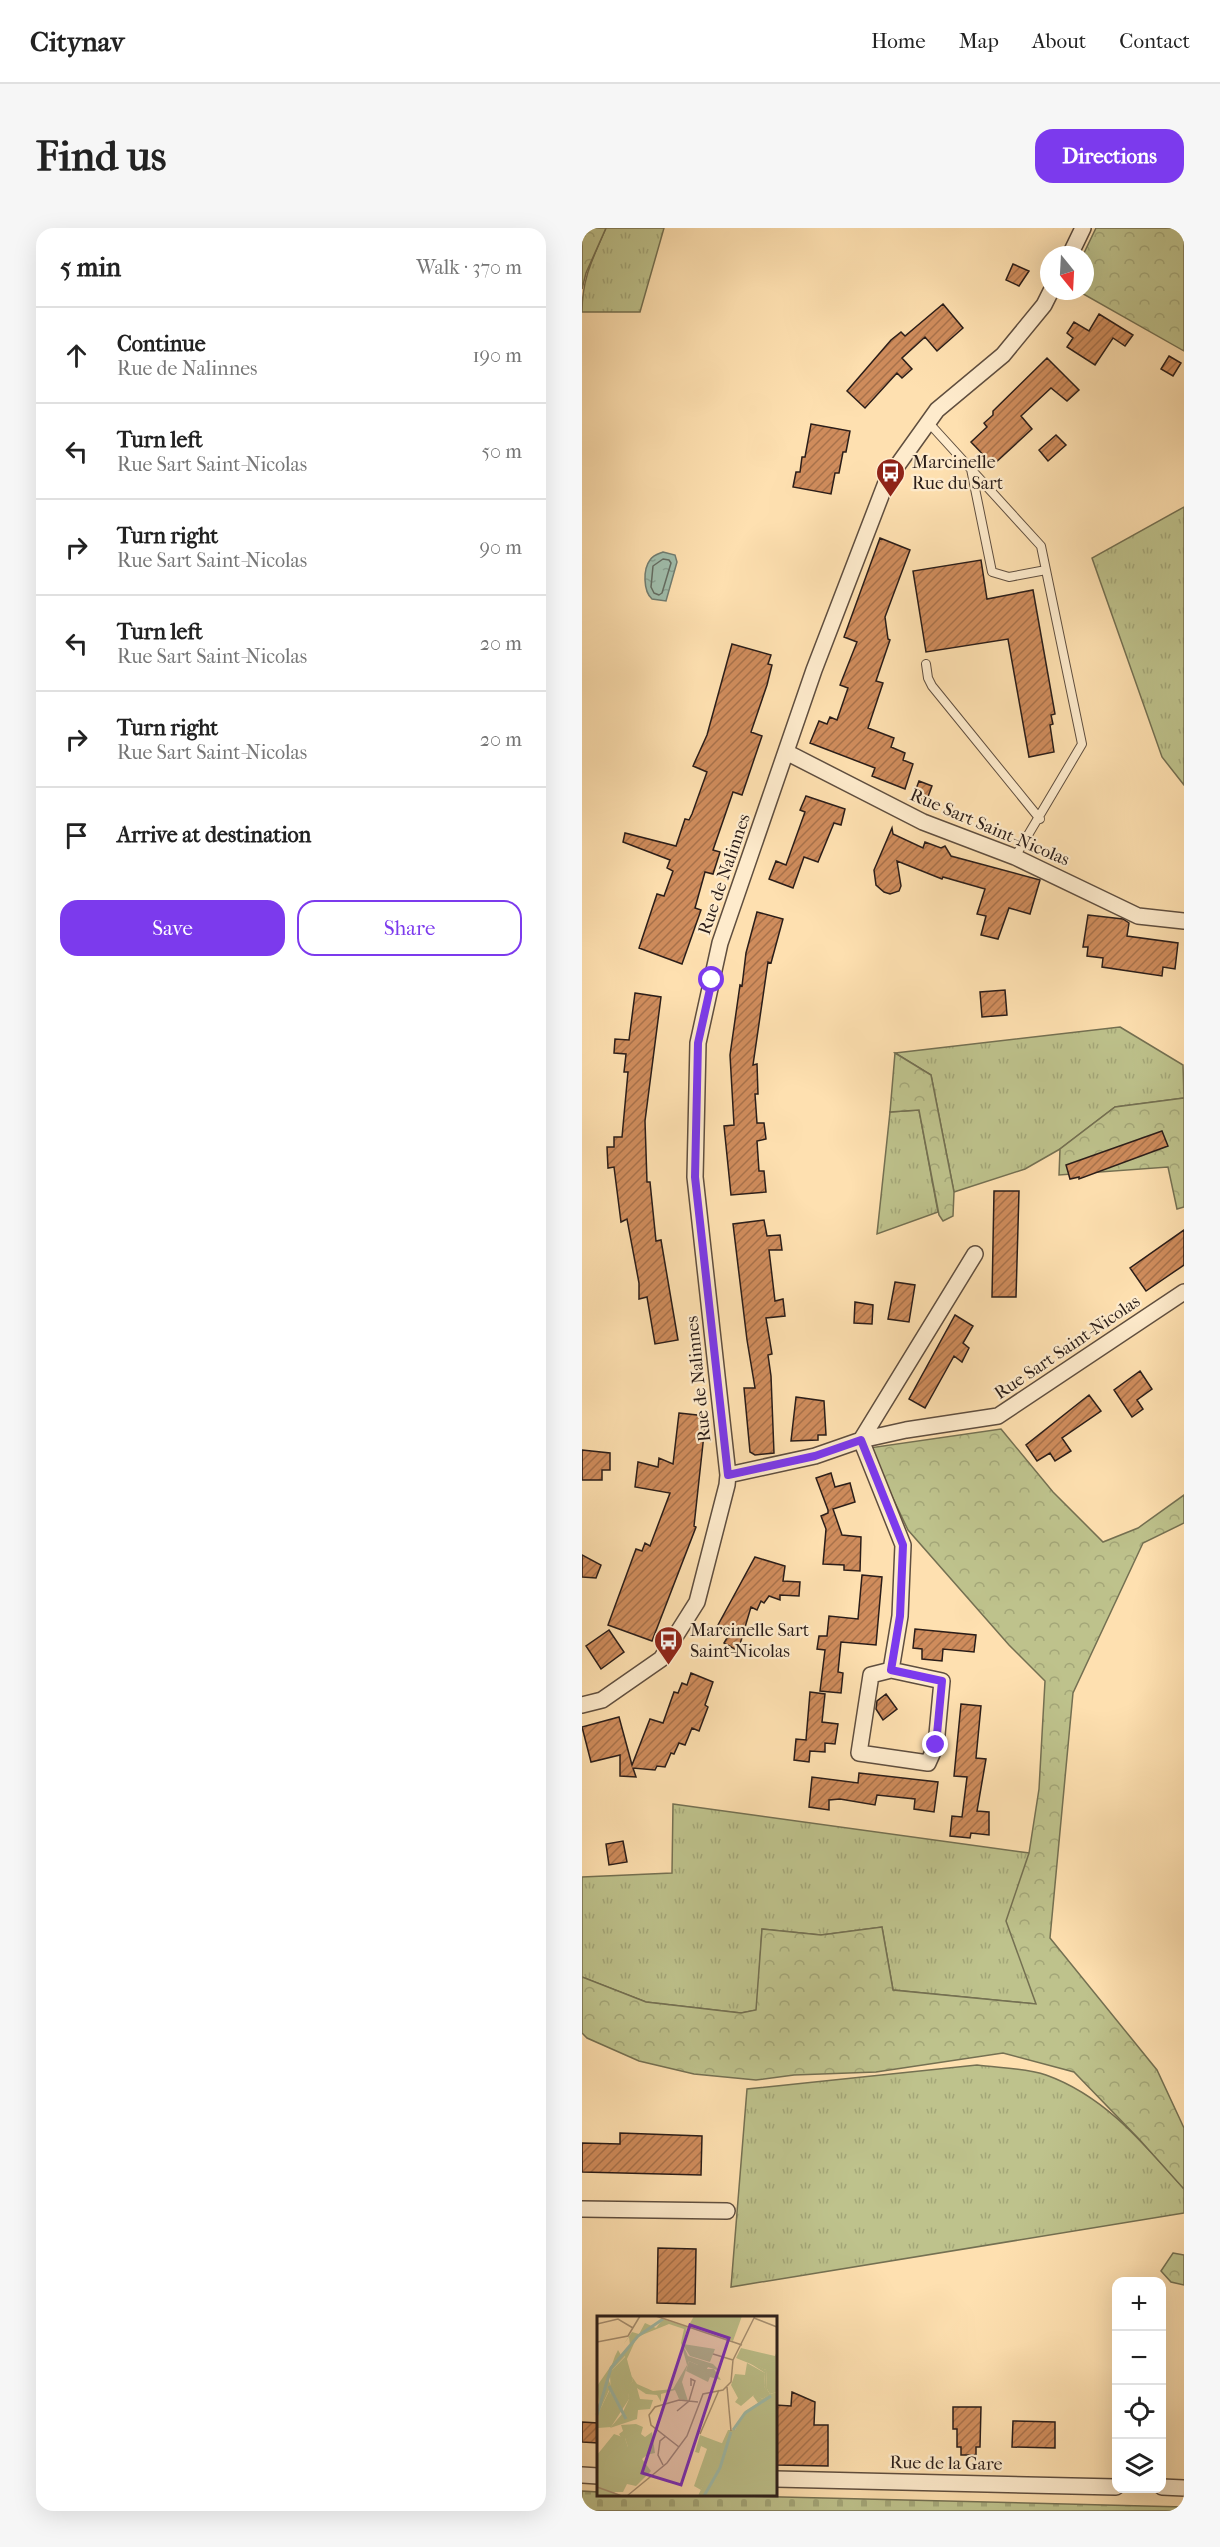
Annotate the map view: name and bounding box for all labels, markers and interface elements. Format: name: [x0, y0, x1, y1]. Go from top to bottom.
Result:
text: Citynav: [30, 25, 124, 58]
text: Home: [871, 29, 926, 53]
text: Map: [959, 29, 999, 53]
text: About: [1032, 29, 1086, 53]
text: Contact: [1119, 29, 1190, 53]
button: Directions: [1035, 129, 1184, 183]
text: Find us: [36, 132, 166, 181]
north arrow: [1040, 246, 1094, 300]
text: 5 min: [60, 252, 121, 283]
text: Walk · 370 m: [416, 256, 522, 279]
text: Continue: [117, 331, 206, 357]
icon: ahead: [60, 339, 93, 372]
text: 190 m: [472, 344, 522, 367]
text: Rue de Nalinnes: [117, 357, 258, 380]
text: Turn left: [117, 427, 203, 453]
icon: left: [60, 435, 93, 468]
text: 50 m: [481, 440, 522, 463]
place label: Marcinelle Rue du Sart: [912, 452, 1004, 494]
text: Rue Sart Saint-Nicolas: [117, 453, 307, 476]
bus stop icon: Marcinelle Rue du Sart: [875, 456, 907, 498]
text: Turn right: [117, 523, 218, 549]
icon: right: [60, 531, 93, 564]
text: 90 m: [480, 536, 522, 559]
text: Rue Sart Saint-Nicolas: [117, 549, 307, 572]
text: Turn left: [117, 619, 203, 645]
icon: left: [60, 627, 93, 660]
text: 20 m: [480, 632, 522, 655]
text: Rue Sart Saint-Nicolas: [117, 645, 307, 668]
text: Turn right: [117, 715, 218, 741]
icon: right: [60, 723, 93, 756]
text: 20 m: [480, 728, 522, 751]
text: Rue Sart Saint-Nicolas: [117, 741, 307, 764]
street label: Rue Sart Saint-Nicolas: [907, 784, 1073, 871]
street label: Rue de Nalinnes: [694, 811, 755, 937]
icon: arrive: [60, 819, 93, 852]
text: Arrive at destination: [117, 822, 311, 848]
button: Save: [60, 900, 285, 956]
button: Share: [297, 900, 522, 956]
route start: [698, 966, 724, 992]
street label: Rue Sart Saint-Nicolas: [990, 1291, 1144, 1404]
street label: Rue de Nalinnes: [681, 1315, 716, 1443]
place label: Marcinelle Sart Saint-Nicolas: [690, 1620, 810, 1662]
bus stop icon: Marcinelle Sart Saint-Nicolas: [653, 1624, 685, 1666]
route end: [922, 1731, 948, 1757]
map controls: [1112, 2277, 1166, 2493]
button: +: [1112, 2277, 1166, 2331]
inset map: [597, 2316, 777, 2496]
button: −: [1112, 2331, 1166, 2385]
button: locate: [1112, 2385, 1166, 2439]
button: layers: [1112, 2439, 1166, 2493]
street label: Rue de la Gare: [889, 2452, 1003, 2475]

